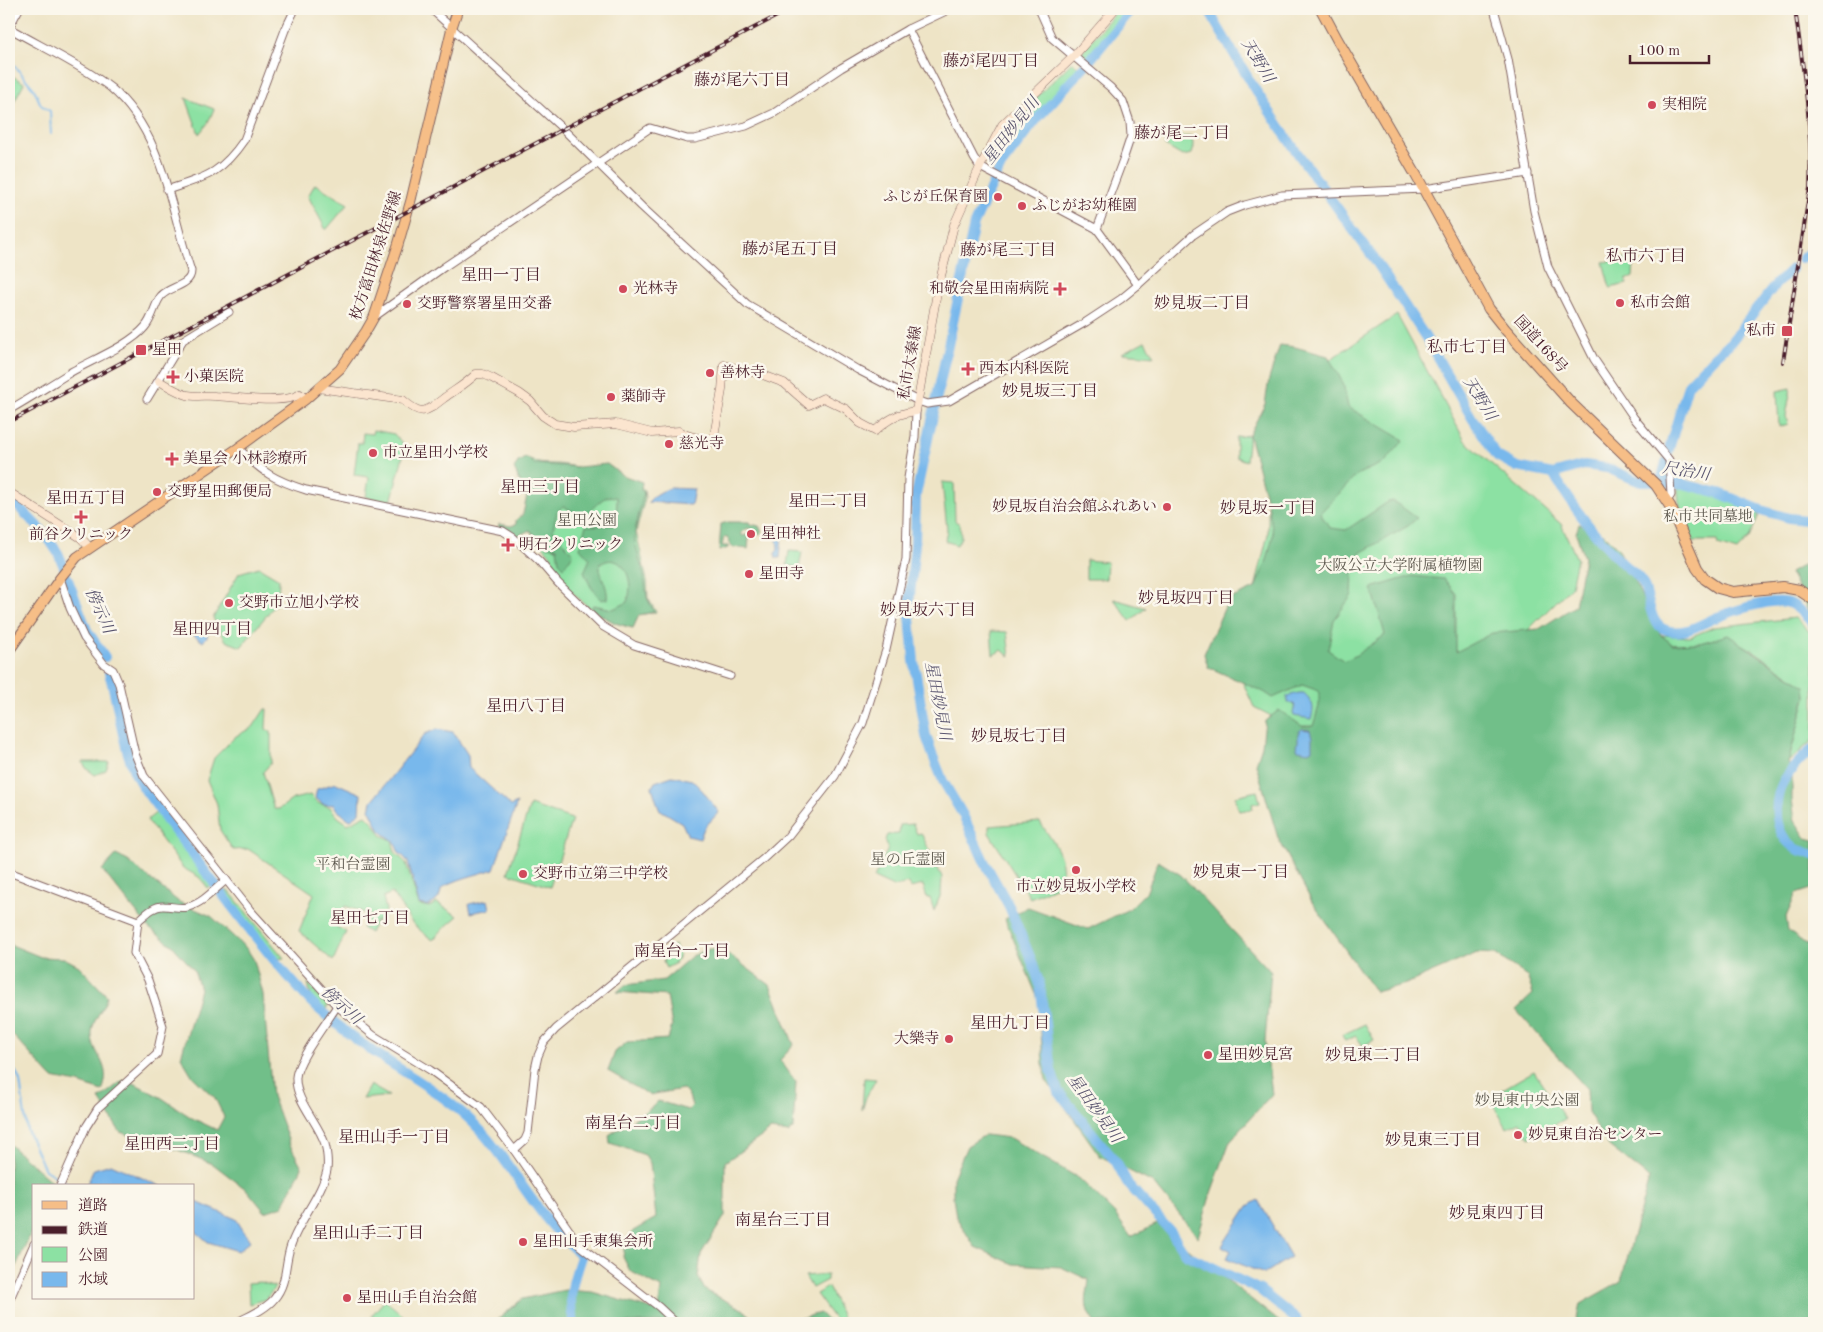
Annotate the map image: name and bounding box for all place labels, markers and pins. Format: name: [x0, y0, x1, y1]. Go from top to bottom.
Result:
place label: 実相院: [1662, 96, 1707, 113]
marker: 実相院: [1646, 99, 1658, 111]
place label: ふじが丘保育園: [883, 188, 988, 205]
marker: ふじが丘保育園: [992, 191, 1004, 203]
place label: ふじがお幼稚園: [1032, 197, 1137, 214]
marker: ふじがお幼稚園: [1016, 200, 1028, 212]
place label: 光林寺: [633, 280, 678, 297]
place label: 和敬会星田南病院: [929, 280, 1049, 297]
marker: 和敬会星田南病院: [1053, 282, 1067, 296]
marker: 光林寺: [617, 283, 629, 295]
place label: 私市会館: [1630, 294, 1690, 311]
place label: 交野警察署星田交番: [417, 295, 552, 312]
marker: 私市会館: [1614, 297, 1626, 309]
marker: 交野警察署星田交番: [401, 298, 413, 310]
place label: 私市: [1746, 322, 1776, 339]
marker: 私市: [1780, 324, 1794, 338]
place label: 星田: [152, 341, 182, 358]
marker: 星田: [134, 343, 148, 357]
place label: 西本内科医院: [979, 360, 1069, 377]
marker: 西本内科医院: [961, 362, 975, 376]
place label: 善林寺: [720, 364, 765, 381]
marker: 善林寺: [704, 367, 716, 379]
place label: 小菓医院: [184, 368, 244, 385]
marker: 小菓医院: [166, 370, 180, 384]
place label: 薬師寺: [621, 388, 666, 405]
marker: 薬師寺: [605, 391, 617, 403]
place label: 慈光寺: [679, 435, 724, 452]
marker: 慈光寺: [663, 438, 675, 450]
place label: 市立星田小学校: [383, 444, 488, 461]
marker: 市立星田小学校: [367, 447, 379, 459]
place label: 美星会 小林診療所: [183, 450, 307, 467]
marker: 美星会 小林診療所: [165, 452, 179, 466]
place label: 交野星田郵便局: [167, 483, 272, 500]
marker: 交野星田郵便局: [151, 486, 163, 498]
place label: 妙見坂自治会館ふれあい: [992, 498, 1157, 515]
marker: 妙見坂自治会館ふれあい: [1161, 501, 1173, 513]
marker: 前谷クリニック: [74, 510, 88, 524]
place label: 星田神社: [761, 525, 821, 542]
place label: 前谷クリニック: [29, 526, 133, 543]
marker: 星田神社: [745, 528, 757, 540]
place label: 明石クリニック: [519, 536, 623, 553]
marker: 明石クリニック: [501, 538, 515, 552]
place label: 星田寺: [759, 565, 804, 582]
marker: 星田寺: [743, 568, 755, 580]
place label: 交野市立旭小学校: [239, 594, 359, 611]
marker: 交野市立旭小学校: [223, 597, 235, 609]
marker: 市立妙見坂小学校: [1070, 864, 1082, 876]
place label: 交野市立第三中学校: [533, 865, 668, 882]
marker: 交野市立第三中学校: [517, 868, 529, 880]
place label: 市立妙見坂小学校: [1016, 878, 1136, 895]
place label: 大樂寺: [894, 1030, 939, 1047]
marker: 大樂寺: [943, 1033, 955, 1045]
place label: 星田妙見宮: [1218, 1046, 1293, 1063]
marker: 星田妙見宮: [1202, 1049, 1214, 1061]
place label: 妙見東自治センター: [1528, 1126, 1662, 1143]
marker: 妙見東自治センター: [1512, 1129, 1524, 1141]
place label: 星田山手東集会所: [533, 1233, 653, 1250]
marker: 星田山手東集会所: [517, 1236, 529, 1248]
place label: 星田山手自治会館: [357, 1289, 477, 1306]
marker: 星田山手自治会館: [341, 1292, 353, 1304]

